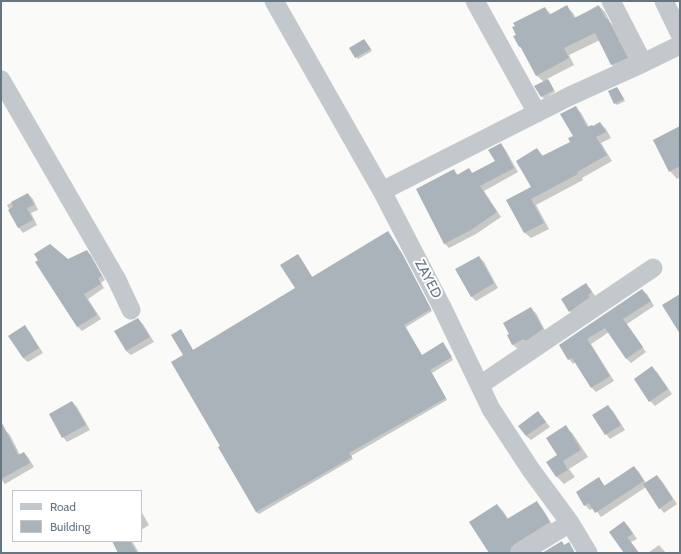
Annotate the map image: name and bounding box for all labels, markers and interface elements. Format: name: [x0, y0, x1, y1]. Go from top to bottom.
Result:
street label: ZAYED: [411, 257, 445, 301]
legend: [12, 490, 142, 542]
text: Road: [50, 499, 76, 514]
text: Building: [50, 519, 91, 534]

